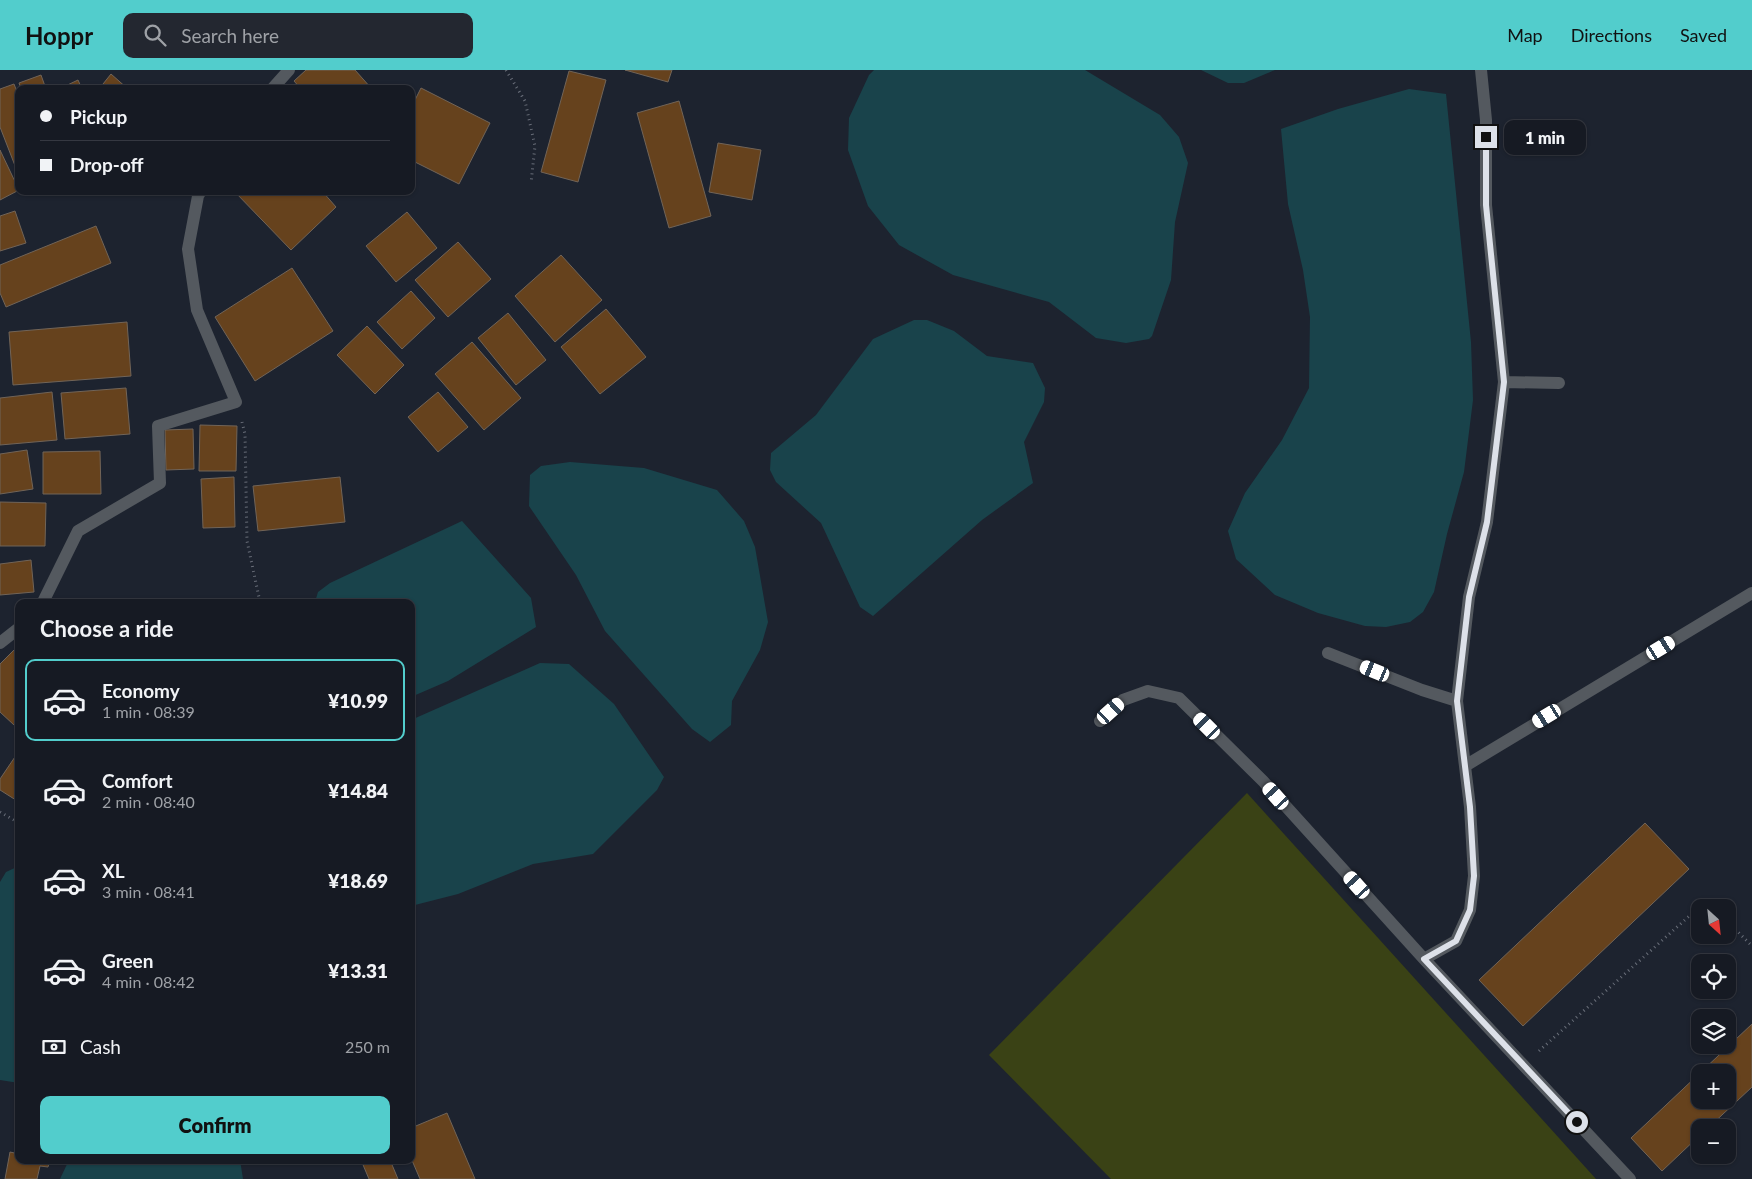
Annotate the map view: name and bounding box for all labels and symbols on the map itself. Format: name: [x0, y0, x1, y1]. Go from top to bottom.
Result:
callout: 1 min: [1504, 120, 1586, 154]
route end: [1475, 126, 1497, 148]
car: [1644, 634, 1677, 662]
car: [1358, 658, 1391, 684]
car: [1094, 695, 1127, 727]
car: [1530, 702, 1563, 730]
car: [1191, 710, 1222, 742]
car: [1260, 780, 1291, 812]
car: [1341, 869, 1372, 901]
north arrow: [1691, 899, 1736, 944]
route start: [1566, 1111, 1588, 1133]

